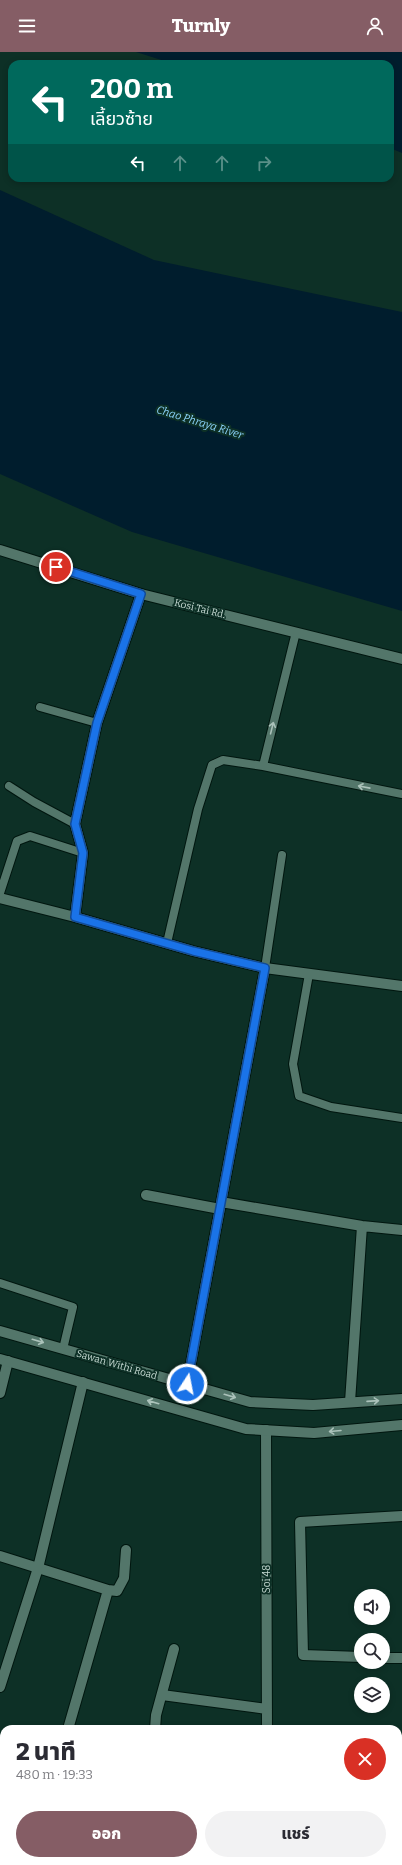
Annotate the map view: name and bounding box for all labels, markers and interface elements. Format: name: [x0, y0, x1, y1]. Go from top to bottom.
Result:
icon: menu: [16, 15, 38, 37]
text: Turnly: [172, 15, 230, 37]
icon: person: [364, 15, 386, 37]
text: 200 m: [90, 72, 173, 105]
icon: left: [24, 76, 76, 128]
text: เลี้ยวซ้าย: [90, 108, 153, 130]
icon: left: [127, 152, 149, 174]
icon: ahead: [169, 152, 191, 174]
icon: ahead: [211, 152, 233, 174]
icon: right: [253, 152, 275, 174]
water label: Chao Phraya River: [155, 403, 245, 442]
pin: [39, 550, 73, 584]
icon: arrive: [45, 556, 67, 578]
street label: Kosi Tai Rd.: [173, 597, 227, 621]
one-way arrow: [269, 722, 277, 735]
one-way arrow: [358, 782, 371, 790]
one-way arrow: [31, 1338, 44, 1345]
street label: Sawan Withi Road: [75, 1348, 159, 1382]
position arrow: [166, 1363, 208, 1405]
one-way arrow: [223, 1393, 236, 1400]
one-way arrow: [366, 1397, 379, 1404]
one-way arrow: [147, 1398, 160, 1405]
one-way arrow: [329, 1427, 342, 1434]
street label: Soi 48: [261, 1565, 273, 1593]
map controls: [354, 1589, 390, 1713]
button: sound: [354, 1589, 390, 1625]
button: search: [354, 1633, 390, 1669]
button: layers: [354, 1677, 390, 1713]
text: 2 นาที: [16, 1738, 76, 1766]
button: close: [344, 1738, 386, 1780]
text: 480 m · 19:33: [16, 1767, 93, 1782]
button: ออก: [16, 1811, 197, 1857]
button: แชร์: [205, 1811, 386, 1857]

